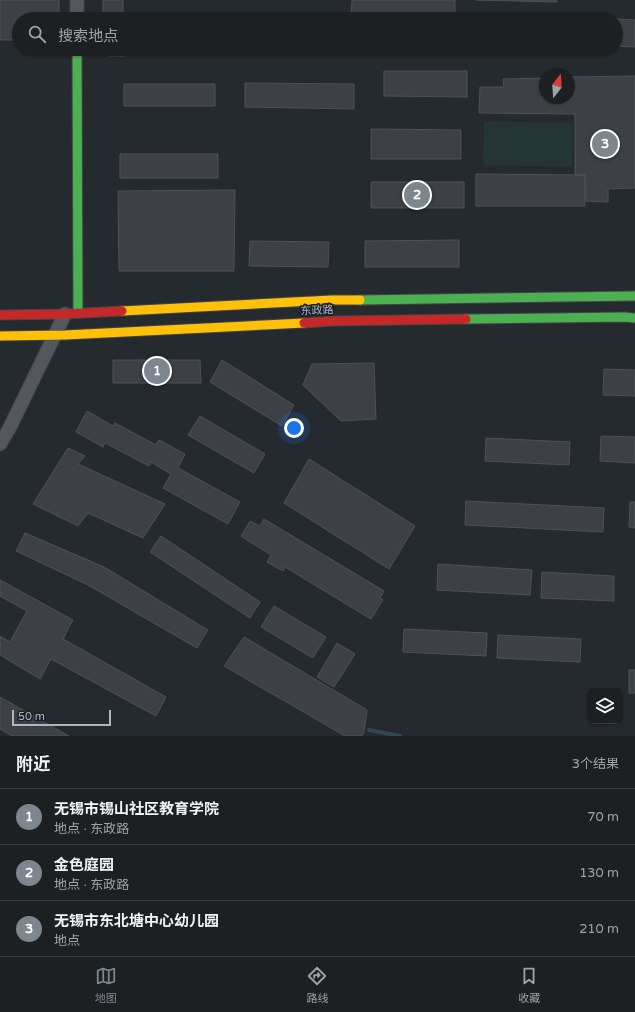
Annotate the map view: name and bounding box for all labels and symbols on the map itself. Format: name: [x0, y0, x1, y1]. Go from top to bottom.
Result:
north arrow: [539, 68, 575, 104]
pin: 3: [592, 129, 618, 159]
pin: 2: [404, 180, 430, 210]
street label: 东政路: [300, 303, 334, 318]
pin: 1: [144, 356, 170, 386]
your location: [284, 418, 304, 438]
scale bar: [12, 708, 111, 727]

